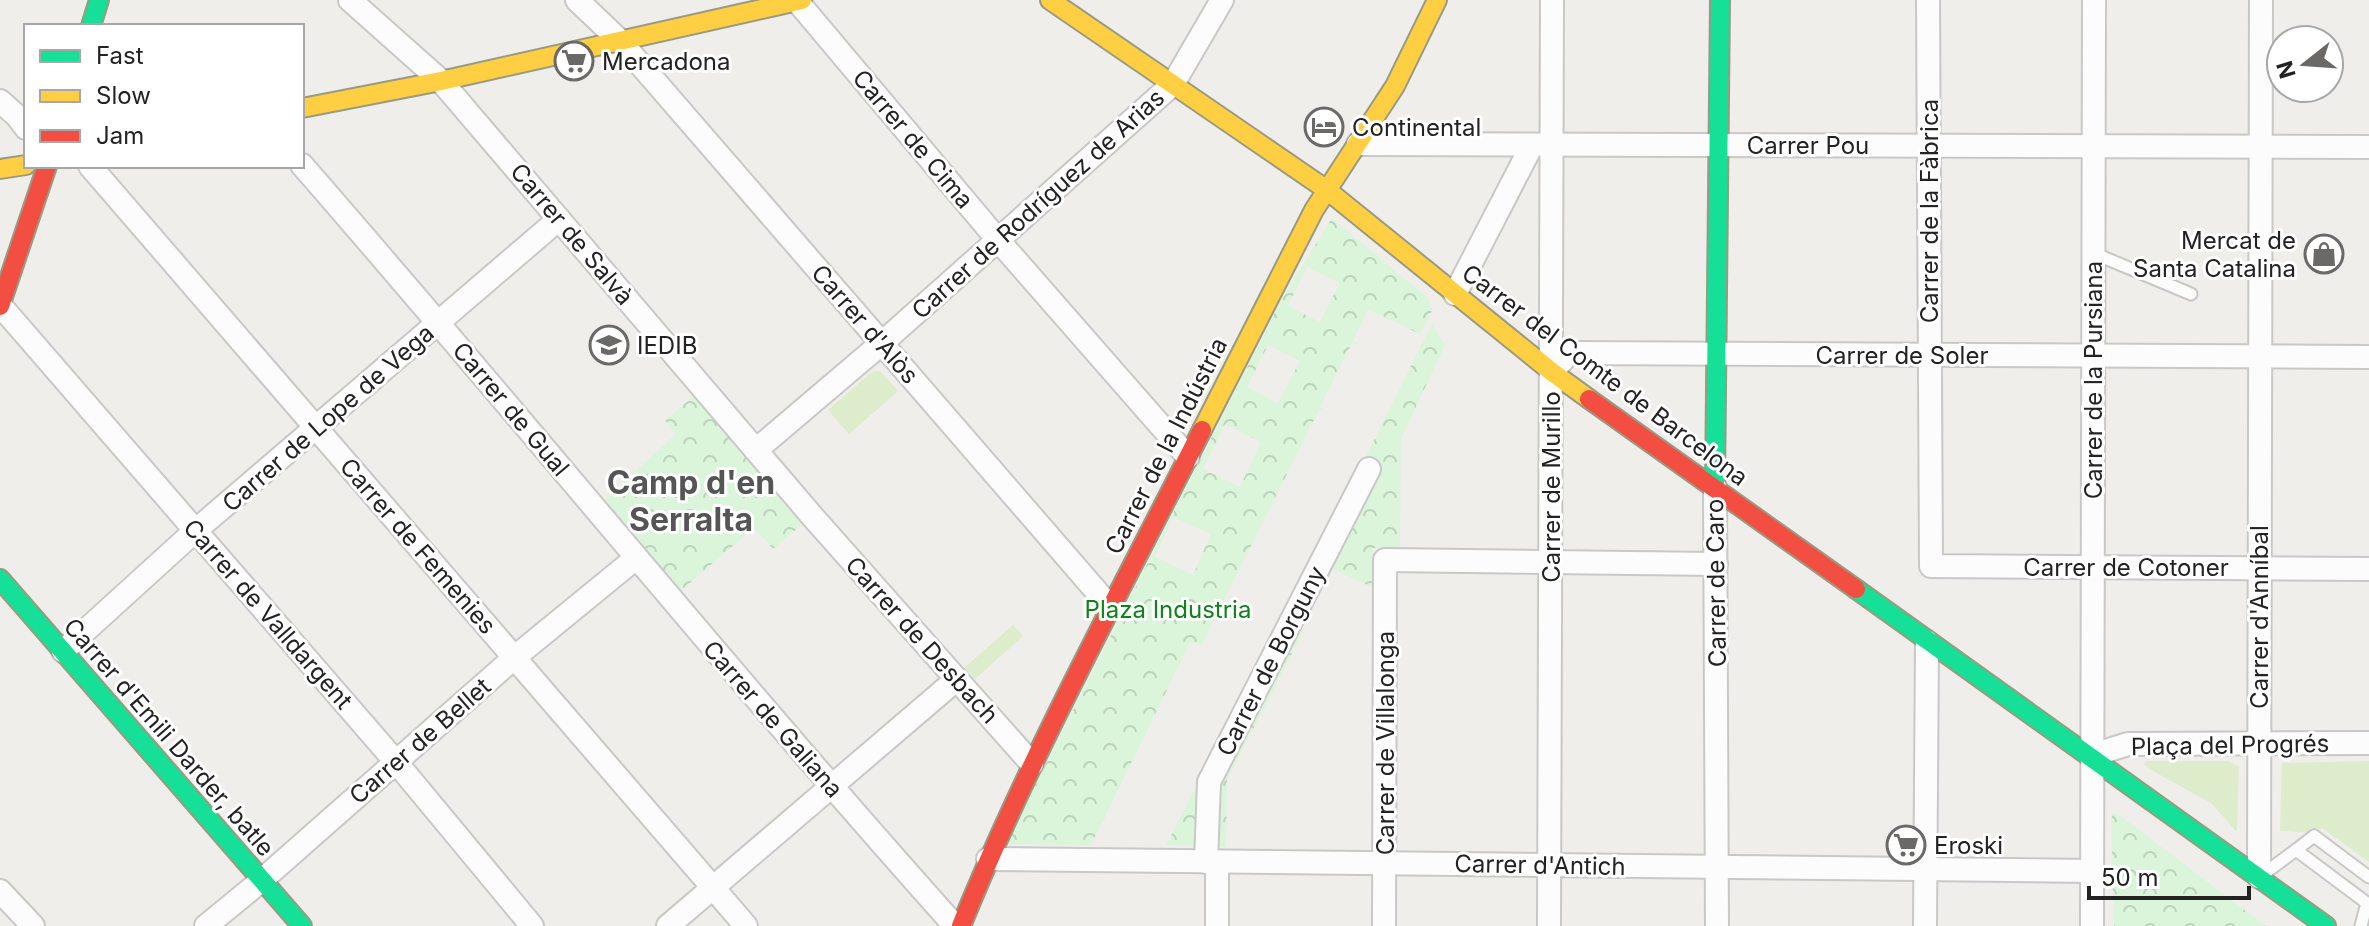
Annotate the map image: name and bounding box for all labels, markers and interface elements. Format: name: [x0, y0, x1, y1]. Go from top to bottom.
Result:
legend: [24, 24, 304, 168]
north arrow: [2265, 24, 2345, 104]
supermarket icon: Mercadona: [553, 40, 595, 82]
text: Fast: [96, 41, 144, 70]
place label: Mercadona: [602, 47, 730, 76]
text: N: [2271, 58, 2301, 82]
street label: Carrer de Cima: [847, 64, 979, 214]
text: Slow: [96, 81, 151, 110]
street label: Carrer de Rodríguez de Arias: [906, 83, 1170, 325]
street label: Carrer de la Fàbrica: [1915, 99, 1944, 323]
hotel icon: Continental: [1303, 106, 1345, 148]
place label: Continental: [1352, 113, 1481, 142]
text: Jam: [96, 121, 144, 150]
street label: Carrer Pou: [1747, 131, 1869, 160]
street label: Carrer de Salvà: [504, 157, 640, 311]
place label: Mercat de Santa Catalina: [2133, 226, 2296, 283]
shop icon: Mercat de Santa Catalina: [2303, 233, 2345, 275]
street label: Carrer del Comte de Barcelona: [1456, 258, 1754, 492]
street label: Carrer d'Alòs: [805, 259, 925, 389]
street label: Carrer de la Pursiana: [2079, 261, 2108, 499]
street label: Carrer de Lope de Vega: [216, 318, 440, 518]
school or university icon: IEDIB: [588, 324, 630, 366]
place label: IEDIB: [637, 331, 697, 360]
street label: Carrer de la Indústria: [1099, 333, 1233, 559]
street label: Carrer de Gual: [447, 336, 575, 482]
street label: Carrer de Soler: [1816, 341, 1988, 370]
street label: Carrer de Murillo: [1537, 391, 1566, 583]
street label: Carrer de Femenies: [334, 452, 502, 640]
district label: Camp d'en Serralta: [607, 463, 775, 539]
street label: Carrer de Caro: [1700, 499, 1732, 667]
street label: Carrer de Valldargent: [178, 513, 359, 715]
street label: Carrer d'Anníbal: [2245, 525, 2274, 709]
street label: Carrer de Desbach: [839, 551, 1005, 729]
street label: Carrer de Cotoner: [2023, 553, 2229, 582]
street label: Carrer de Borguny: [1211, 561, 1331, 761]
park label: Plaza Industria: [1085, 595, 1251, 624]
street label: Carrer d'Emili Darder, batle: [58, 612, 280, 862]
street label: Carrer de Villalonga: [1371, 631, 1400, 855]
street label: Carrer de Galiana: [697, 635, 849, 803]
street label: Carrer de Bellet: [344, 672, 497, 810]
street label: Plaça del Progrés: [2131, 729, 2329, 761]
supermarket icon: Eroski: [1885, 824, 1927, 866]
place label: Eroski: [1934, 831, 2003, 860]
street label: Carrer d'Antich: [1454, 849, 1626, 881]
scale bar: [2089, 850, 2249, 900]
text: 50 m: [2101, 863, 2159, 892]

